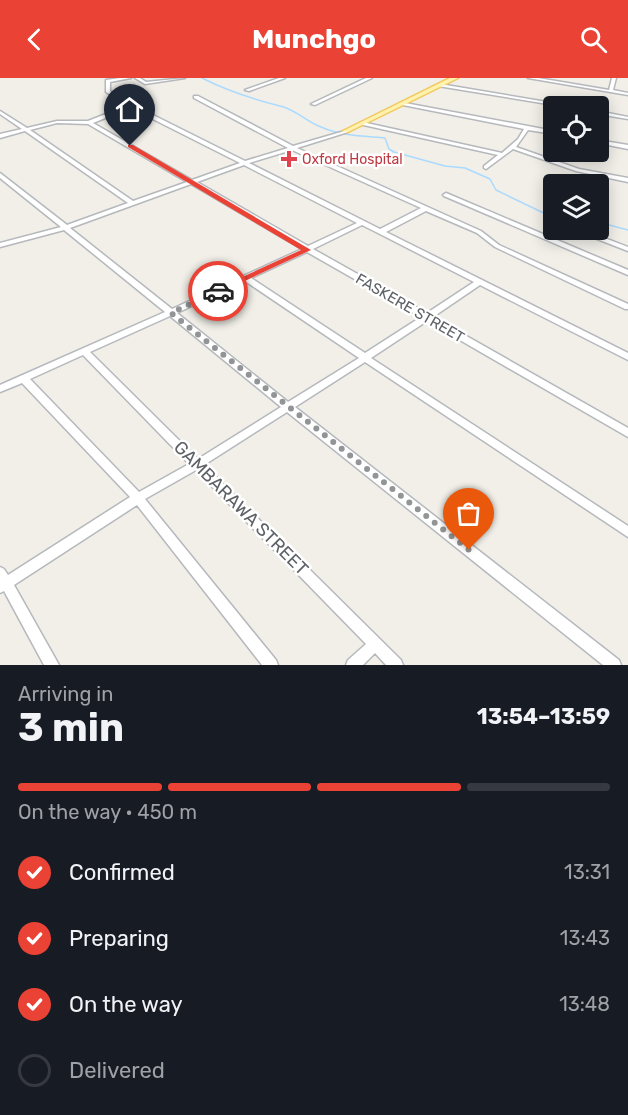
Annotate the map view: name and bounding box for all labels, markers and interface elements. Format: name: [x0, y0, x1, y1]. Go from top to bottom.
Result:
icon: back: [18, 23, 51, 56]
text: Munchgo: [252, 23, 376, 55]
icon: search: [577, 23, 610, 56]
pin: [104, 84, 155, 146]
icon: home: [113, 93, 146, 126]
map controls: [543, 96, 609, 240]
button: locate: [543, 96, 609, 162]
marker: Oxford Hospital: [280, 150, 298, 168]
place label: Oxford Hospital: [302, 151, 403, 168]
button: layers: [543, 174, 609, 240]
courier: [188, 261, 248, 321]
street label: FASKERE STREET: [352, 270, 468, 347]
icon: car: [202, 275, 235, 308]
street label: GAMBARAWA STREET: [169, 436, 313, 580]
pin: [443, 488, 494, 550]
icon: bag: [452, 497, 485, 530]
text: Arriving in: [18, 682, 113, 706]
text: 13:54–13:59: [477, 703, 610, 730]
text: 3 min: [18, 705, 124, 751]
text: On the way · 450 m: [18, 800, 197, 824]
icon: check: [18, 856, 51, 889]
text: Confirmed: [69, 859, 175, 886]
text: 13:31: [564, 860, 610, 884]
icon: check: [18, 922, 51, 955]
text: Preparing: [69, 925, 169, 952]
text: 13:43: [560, 926, 610, 950]
icon: check: [18, 988, 51, 1021]
text: On the way: [69, 991, 183, 1018]
text: 13:48: [559, 992, 610, 1016]
text: Delivered: [69, 1057, 165, 1084]

